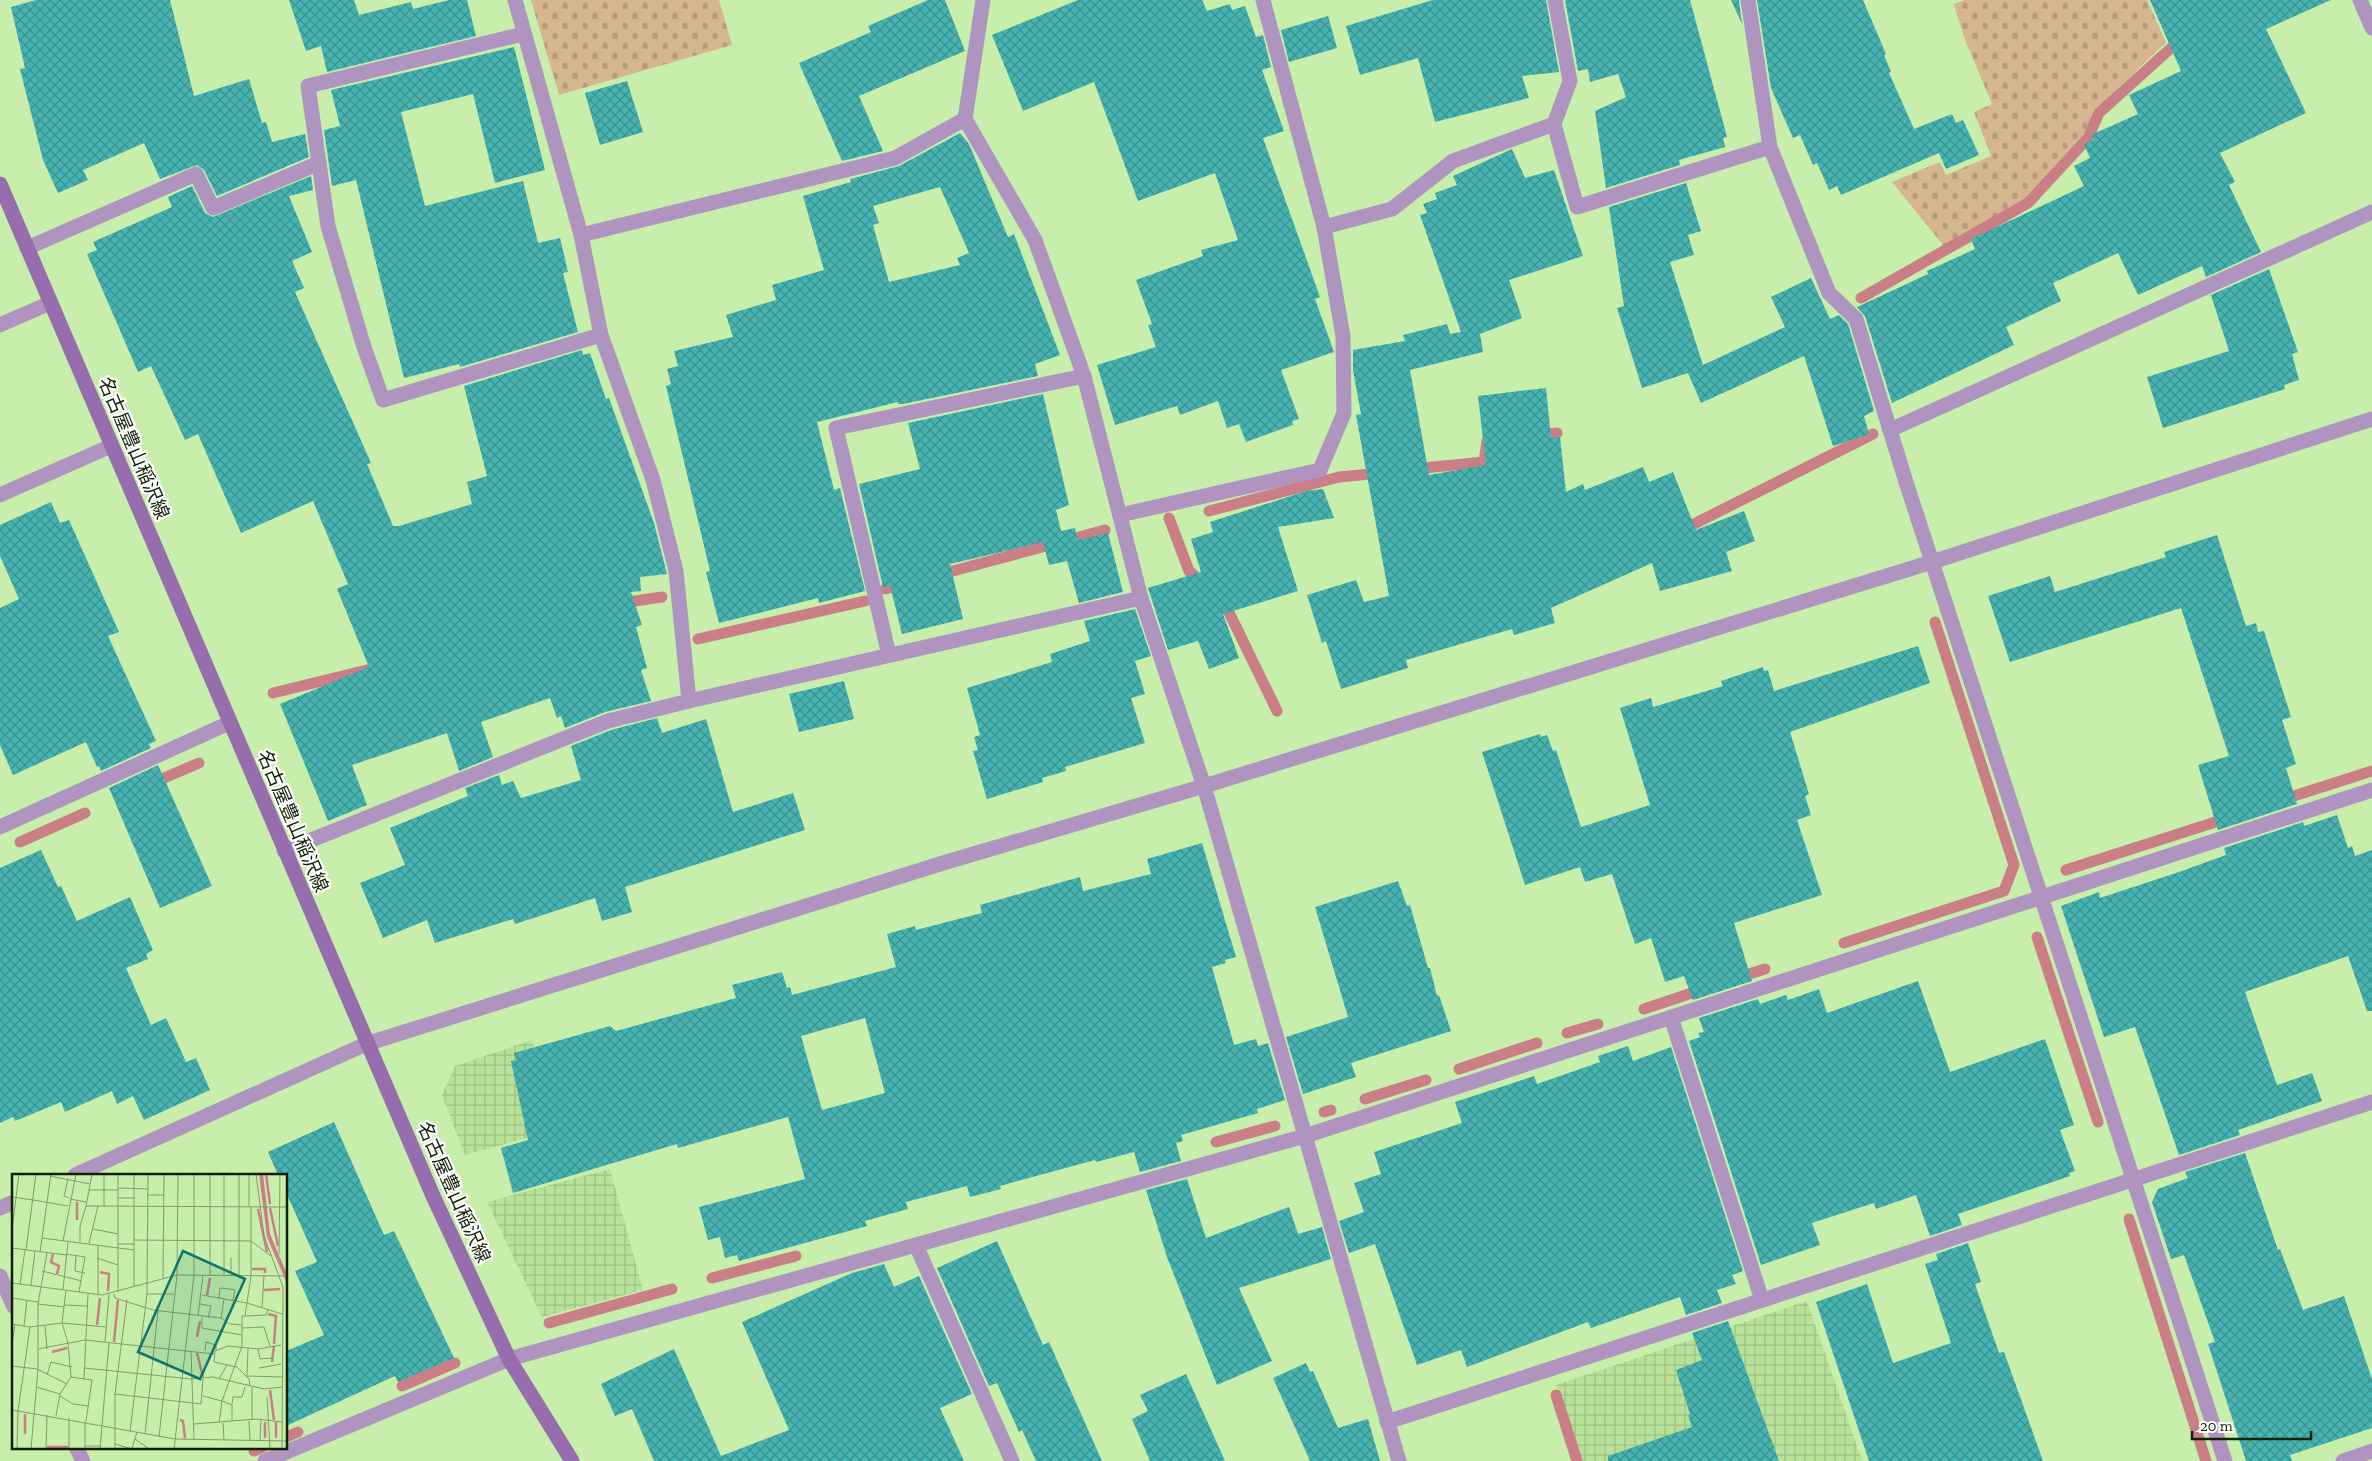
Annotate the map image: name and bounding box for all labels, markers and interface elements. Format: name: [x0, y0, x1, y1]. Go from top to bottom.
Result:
street label: 名古屋豊山稲沢線: [94, 374, 174, 522]
street label: 名古屋豊山稲沢線: [253, 747, 333, 895]
street label: 名古屋豊山稲沢線: [413, 1118, 495, 1266]
inset map: [12, 1174, 288, 1448]
scale bar: [2192, 1408, 2311, 1440]
text: 20 m: [2200, 1417, 2233, 1435]

